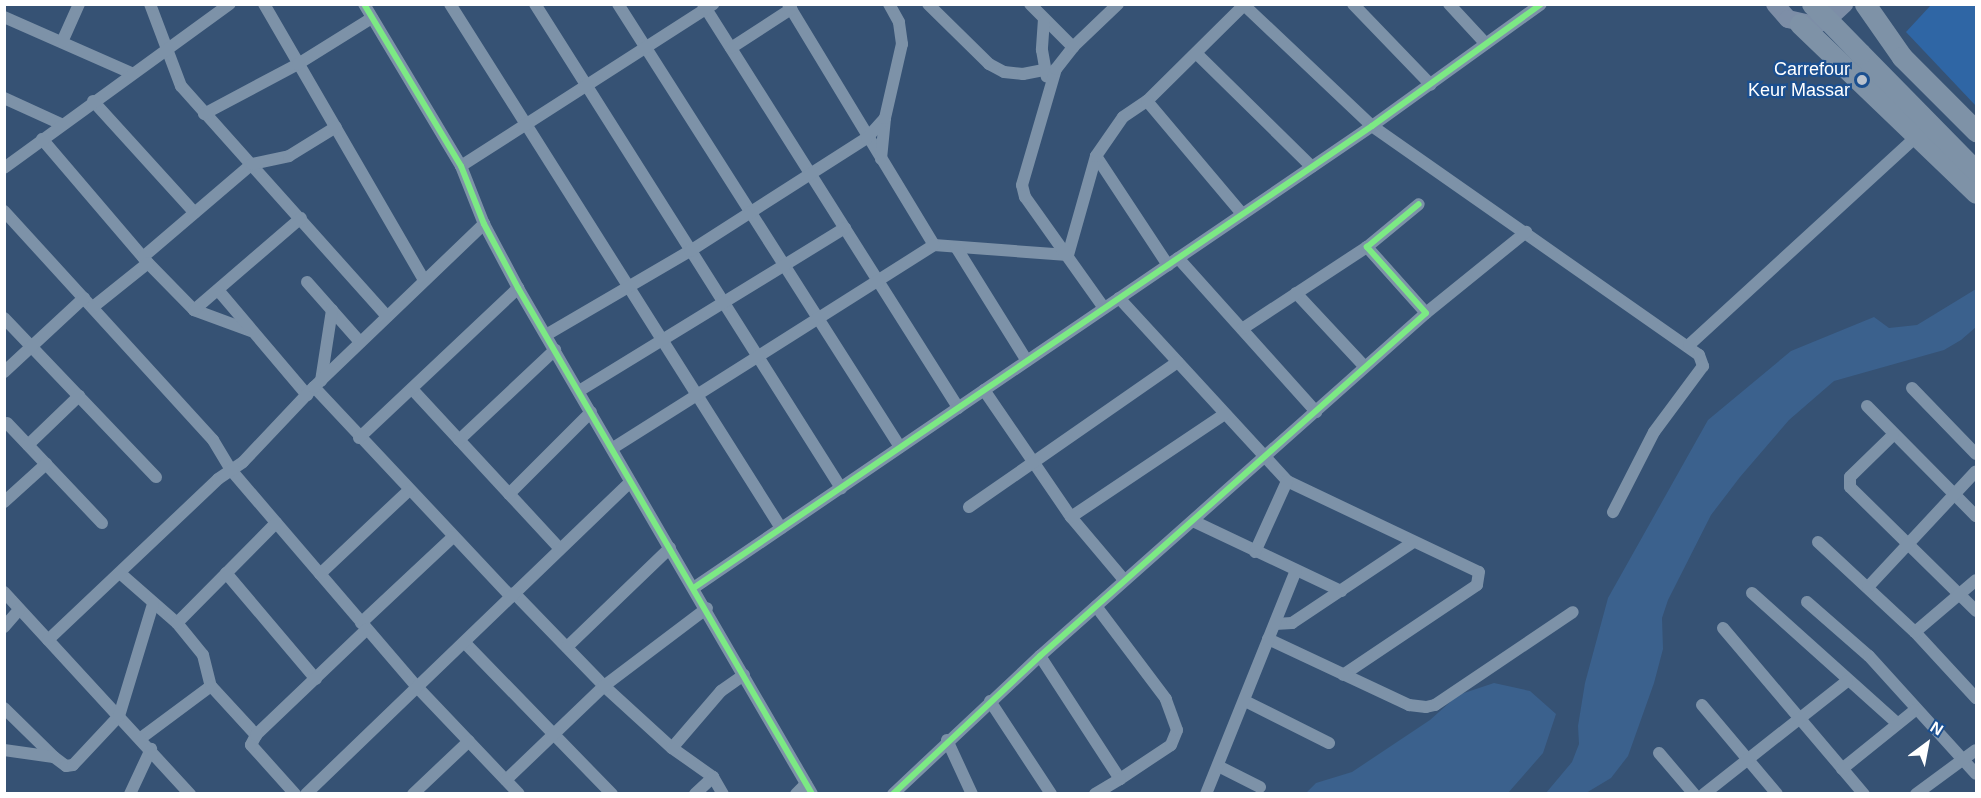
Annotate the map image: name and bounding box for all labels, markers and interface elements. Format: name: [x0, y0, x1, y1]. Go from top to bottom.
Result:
place label: Carrefour Keur Massar: [1748, 59, 1850, 101]
marker: Carrefour Keur Massar: [1855, 73, 1869, 87]
north arrow: [1897, 714, 1957, 774]
text: N: [1927, 718, 1946, 739]

